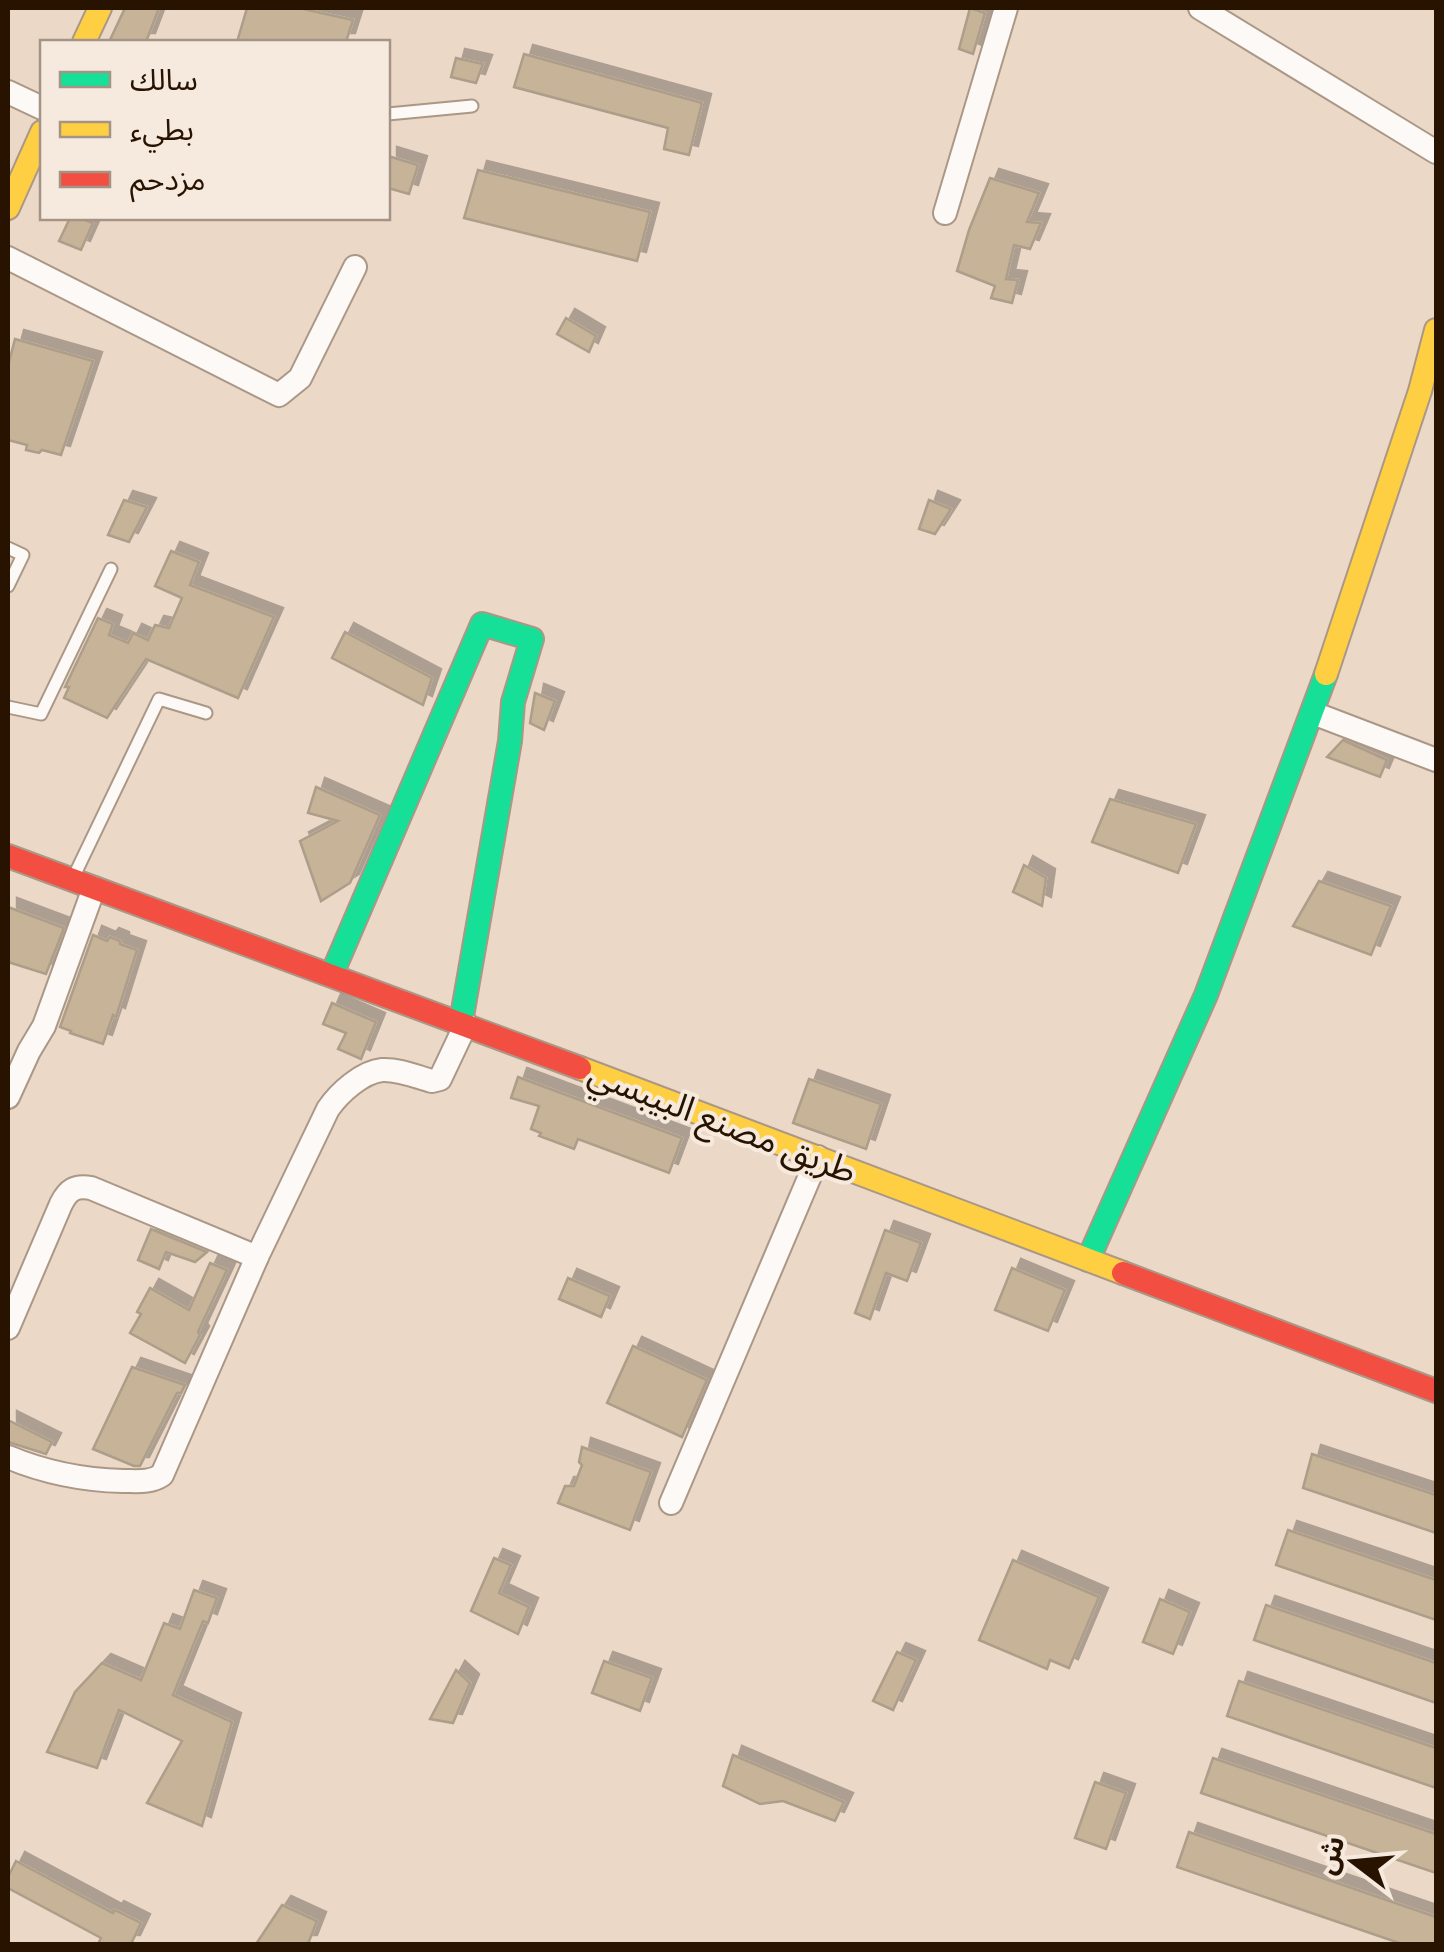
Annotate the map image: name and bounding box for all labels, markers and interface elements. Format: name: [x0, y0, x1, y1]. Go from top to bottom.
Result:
legend: [40, 40, 390, 220]
text: سالك: [130, 62, 198, 96]
text: بطيء: [130, 112, 194, 153]
text: مزدحم: [130, 162, 206, 203]
street label: طريق مصنع البيبسي: [581, 1052, 862, 1198]
north arrow: [1304, 1812, 1404, 1912]
text: ش: [1309, 1832, 1351, 1878]

